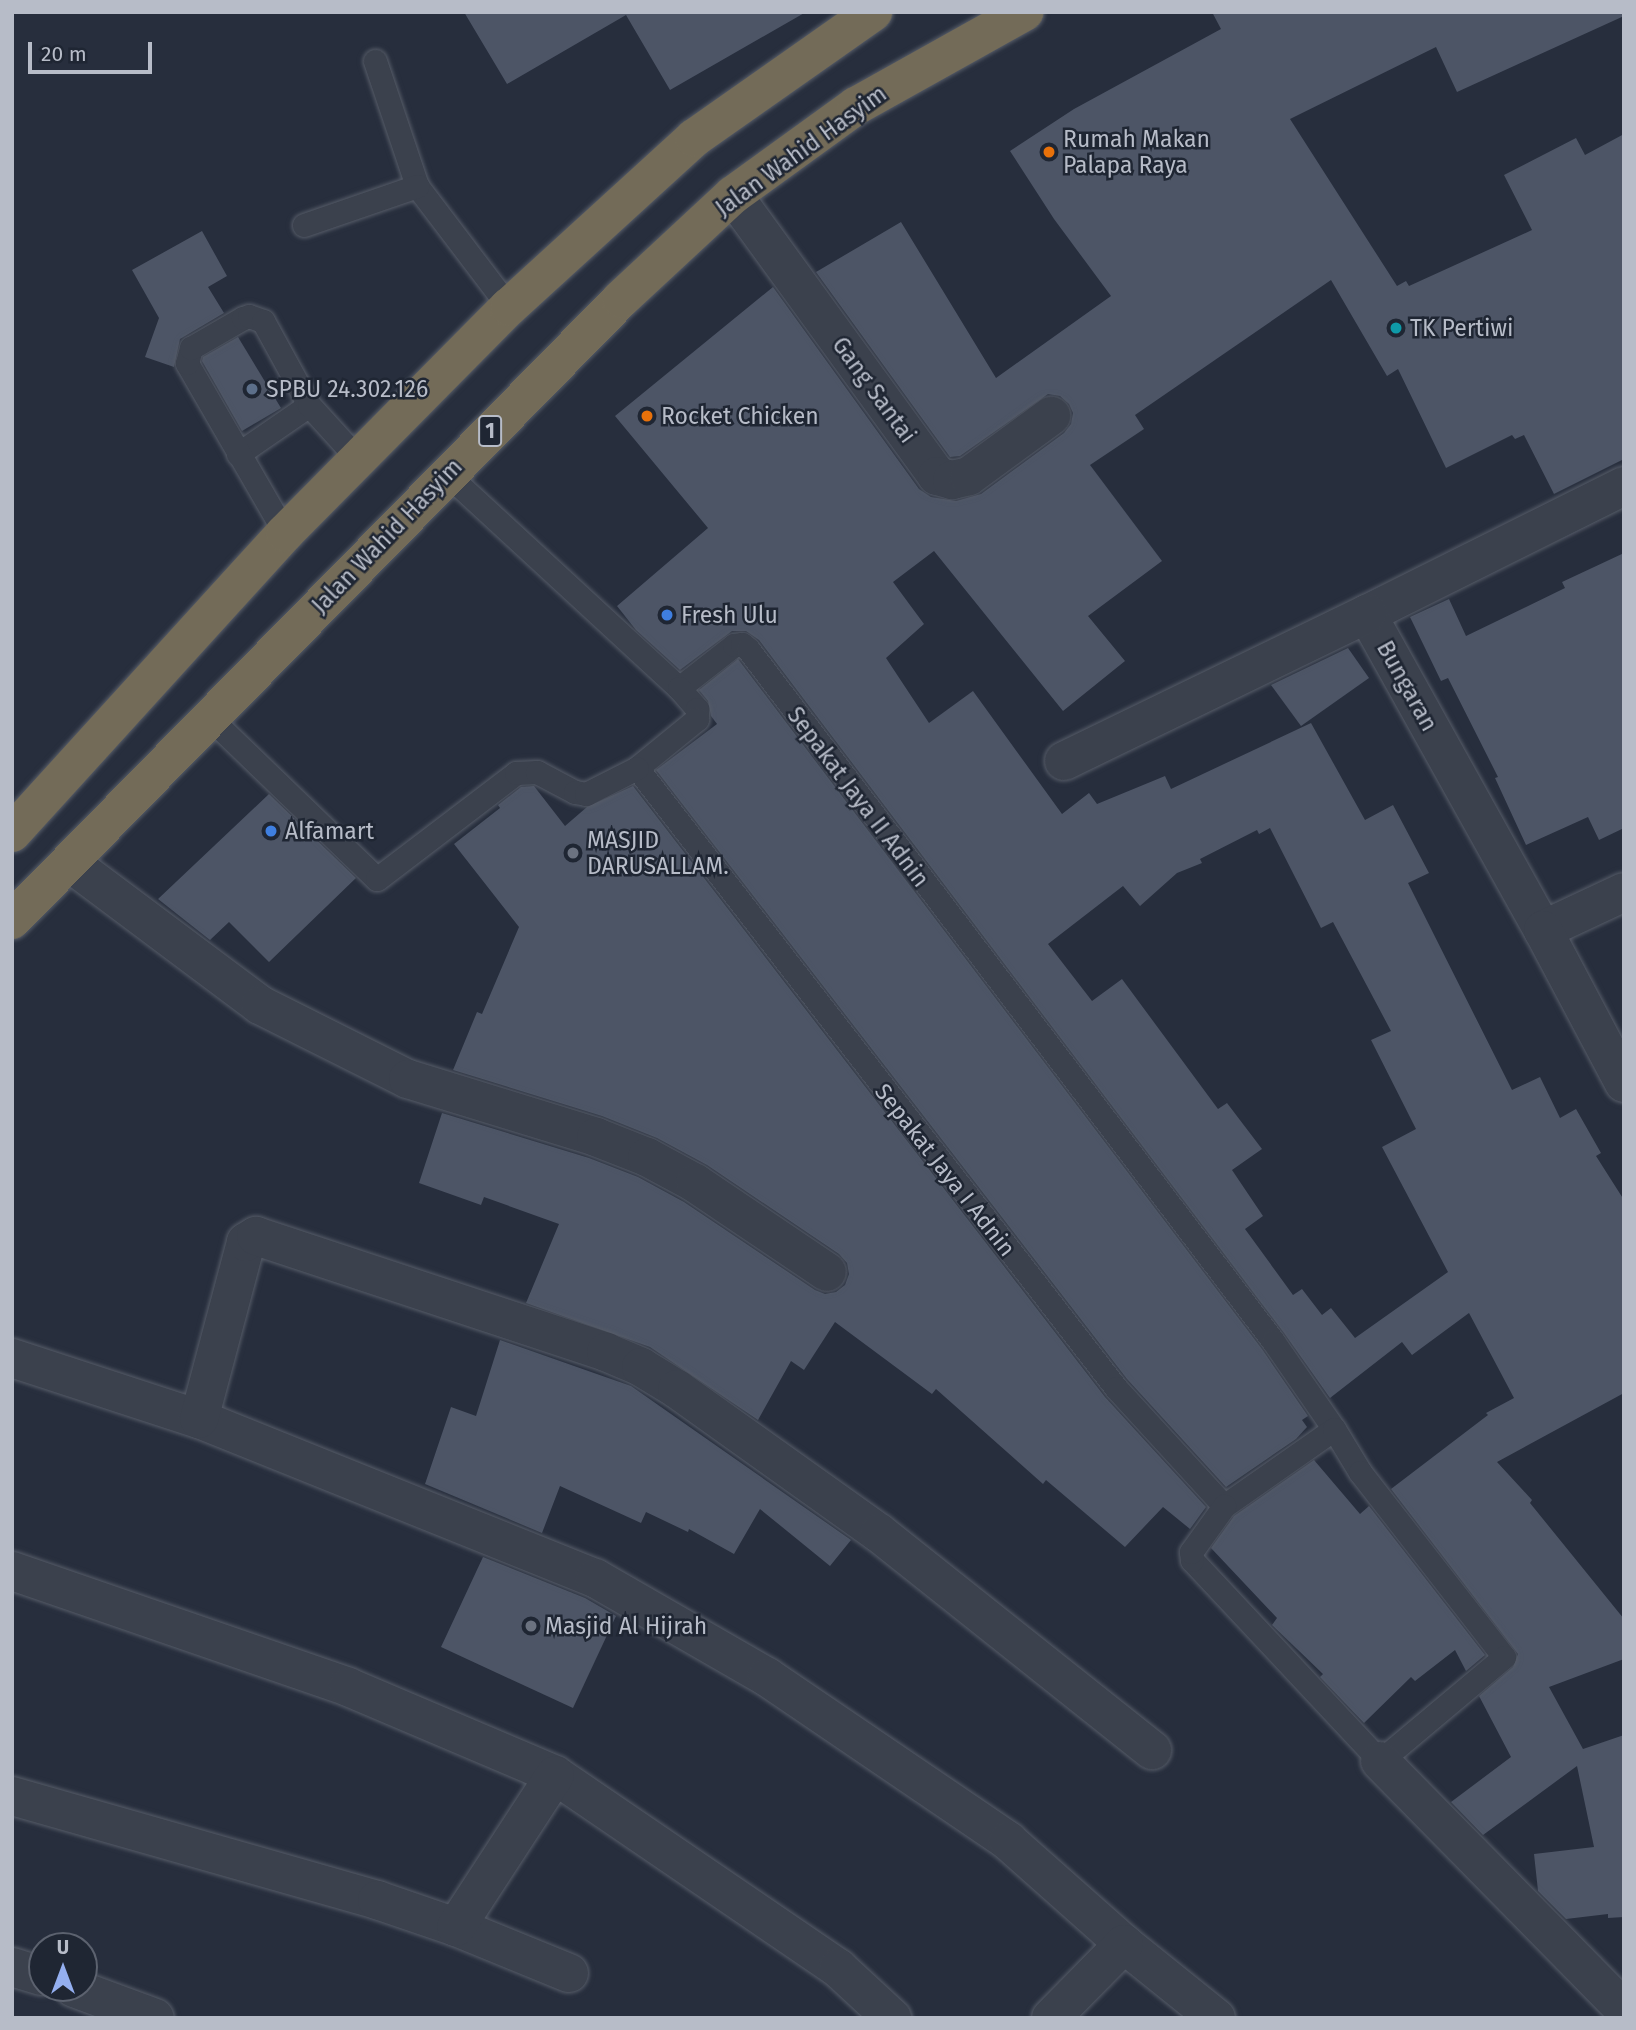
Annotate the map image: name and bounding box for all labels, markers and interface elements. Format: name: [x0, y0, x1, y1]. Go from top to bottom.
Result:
scale bar: [32, 28, 156, 72]
text: 20 m: [41, 41, 87, 67]
street label: Jalan Wahid Hasyim: [710, 80, 892, 222]
place label: Rumah Makan Palapa Raya: [1063, 125, 1210, 179]
marker: Rumah Makan Palapa Raya: [1041, 144, 1057, 160]
place label: TK Pertiwi: [1410, 314, 1513, 342]
marker: TK Pertiwi: [1388, 320, 1404, 336]
street label: Gang Santai: [826, 332, 922, 448]
place label: SPBU 24.302.126: [266, 375, 428, 403]
marker: SPBU 24.302.126: [244, 381, 260, 397]
place label: Rocket Chicken: [661, 402, 819, 430]
marker: Rocket Chicken: [639, 408, 655, 424]
road number: 1: [478, 414, 502, 448]
street label: Jalan Wahid Hasyim: [306, 453, 468, 619]
place label: Fresh Ulu: [681, 601, 778, 629]
marker: Fresh Ulu: [659, 607, 675, 623]
street label: Bungaran: [1371, 636, 1443, 736]
street label: Sepakat Jaya II Adnin: [781, 702, 935, 892]
place label: Alfamart: [285, 817, 374, 845]
marker: Alfamart: [263, 823, 279, 839]
place label: MASJID DARUSALLAM.: [587, 826, 729, 880]
marker: MASJID DARUSALLAM.: [565, 845, 581, 861]
street label: Sepakat Jaya I Adnin: [869, 1078, 1021, 1262]
place label: Masjid Al Hijrah: [545, 1612, 707, 1640]
marker: Masjid Al Hijrah: [523, 1618, 539, 1634]
north arrow: [28, 1932, 98, 2002]
text: U: [57, 1936, 69, 1959]

